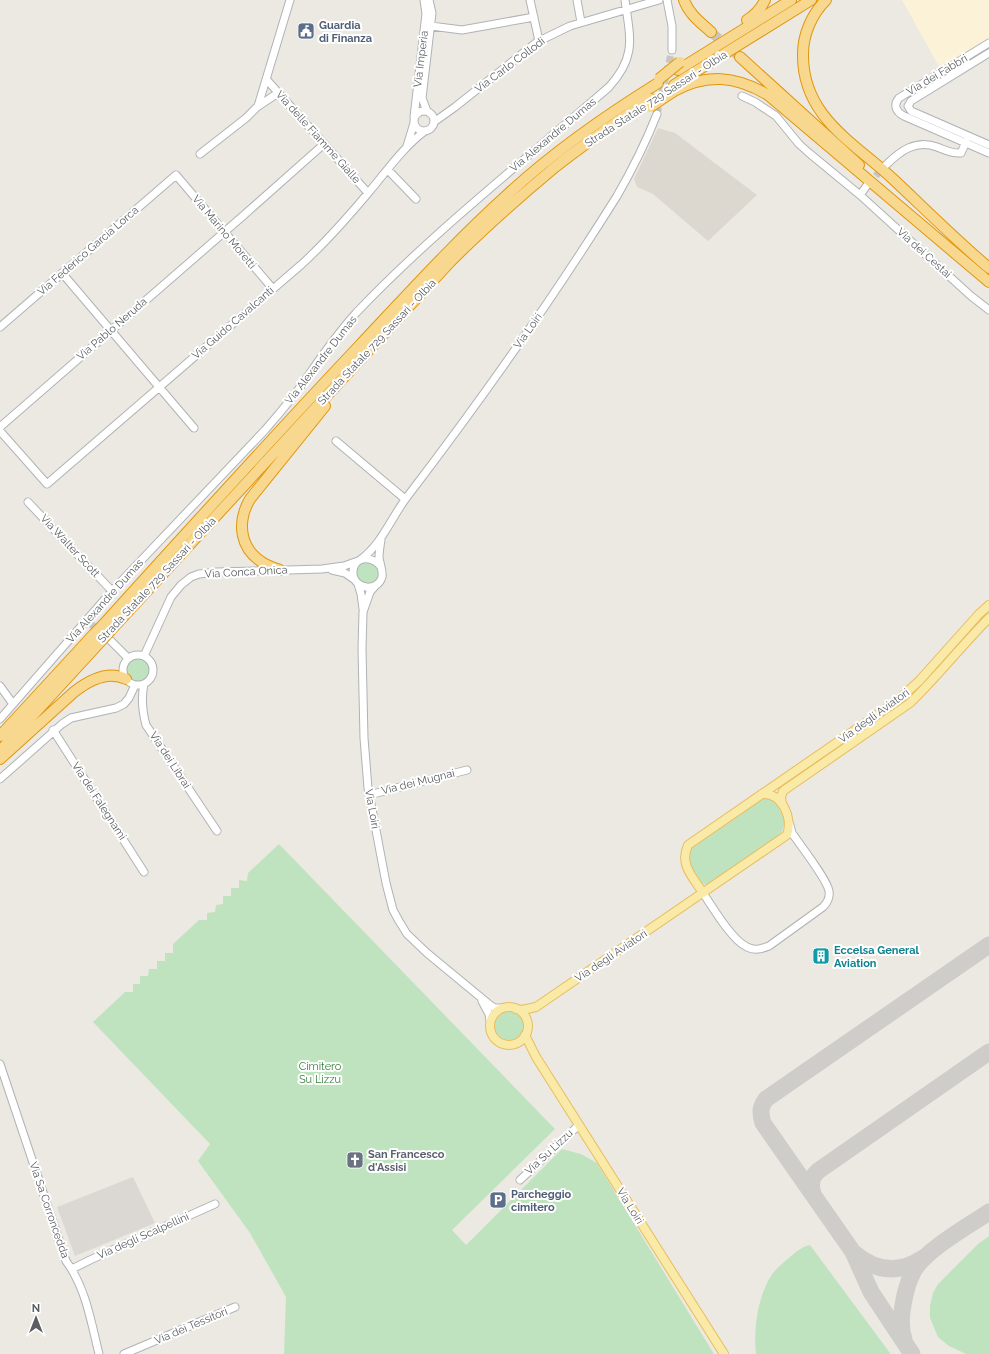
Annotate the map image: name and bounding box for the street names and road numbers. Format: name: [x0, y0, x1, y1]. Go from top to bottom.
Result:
street label: Via Imperia: [411, 30, 431, 88]
street label: Via Carlo Collodi: [472, 34, 548, 96]
street label: Strada Statale 729 Sassari - Olbia: [582, 48, 730, 150]
street label: Via dei Fabbri: [904, 52, 970, 98]
street label: Via delle Fiamme Gialle: [273, 88, 363, 186]
street label: Via Alexandre Dumas: [507, 95, 599, 175]
street label: Via Marino Moretti: [189, 192, 259, 272]
street label: Via Federico Garcia Lorca: [35, 204, 141, 298]
street label: Via dei Cestai: [894, 225, 954, 281]
street label: Strada Statale 729 Sassari - Olbia: [315, 276, 439, 408]
street label: Via Guido Cavalcanti: [189, 284, 277, 362]
street label: Via Pablo Neruda: [74, 295, 150, 363]
street label: Via Loiri: [511, 311, 545, 351]
street label: Via Alexandre Dumas: [282, 313, 360, 407]
street label: Via Walter Scott: [38, 512, 103, 580]
street label: Strada Statale 729 Sassari - Olbia: [95, 514, 219, 646]
street label: Via Alexandre Dumas: [64, 556, 146, 646]
street label: Via Conca Onica: [204, 563, 288, 581]
street label: Via degli Aviatori: [836, 686, 912, 746]
street label: Via dei Librai: [147, 729, 193, 791]
street label: Via dei Falegnami: [69, 760, 129, 842]
street label: Via dei Mugnai: [380, 767, 456, 797]
street label: Via Loiri: [362, 788, 382, 830]
street label: Via degli Aviatori: [572, 927, 650, 985]
street label: Via Su Lizzu: [522, 1126, 576, 1178]
street label: Via Sa Corroncedda: [26, 1160, 72, 1260]
street label: Via Loiri: [614, 1186, 646, 1226]
street label: Via degli Scalpellini: [95, 1210, 191, 1262]
street label: Via dei Tessitori: [152, 1305, 230, 1347]

